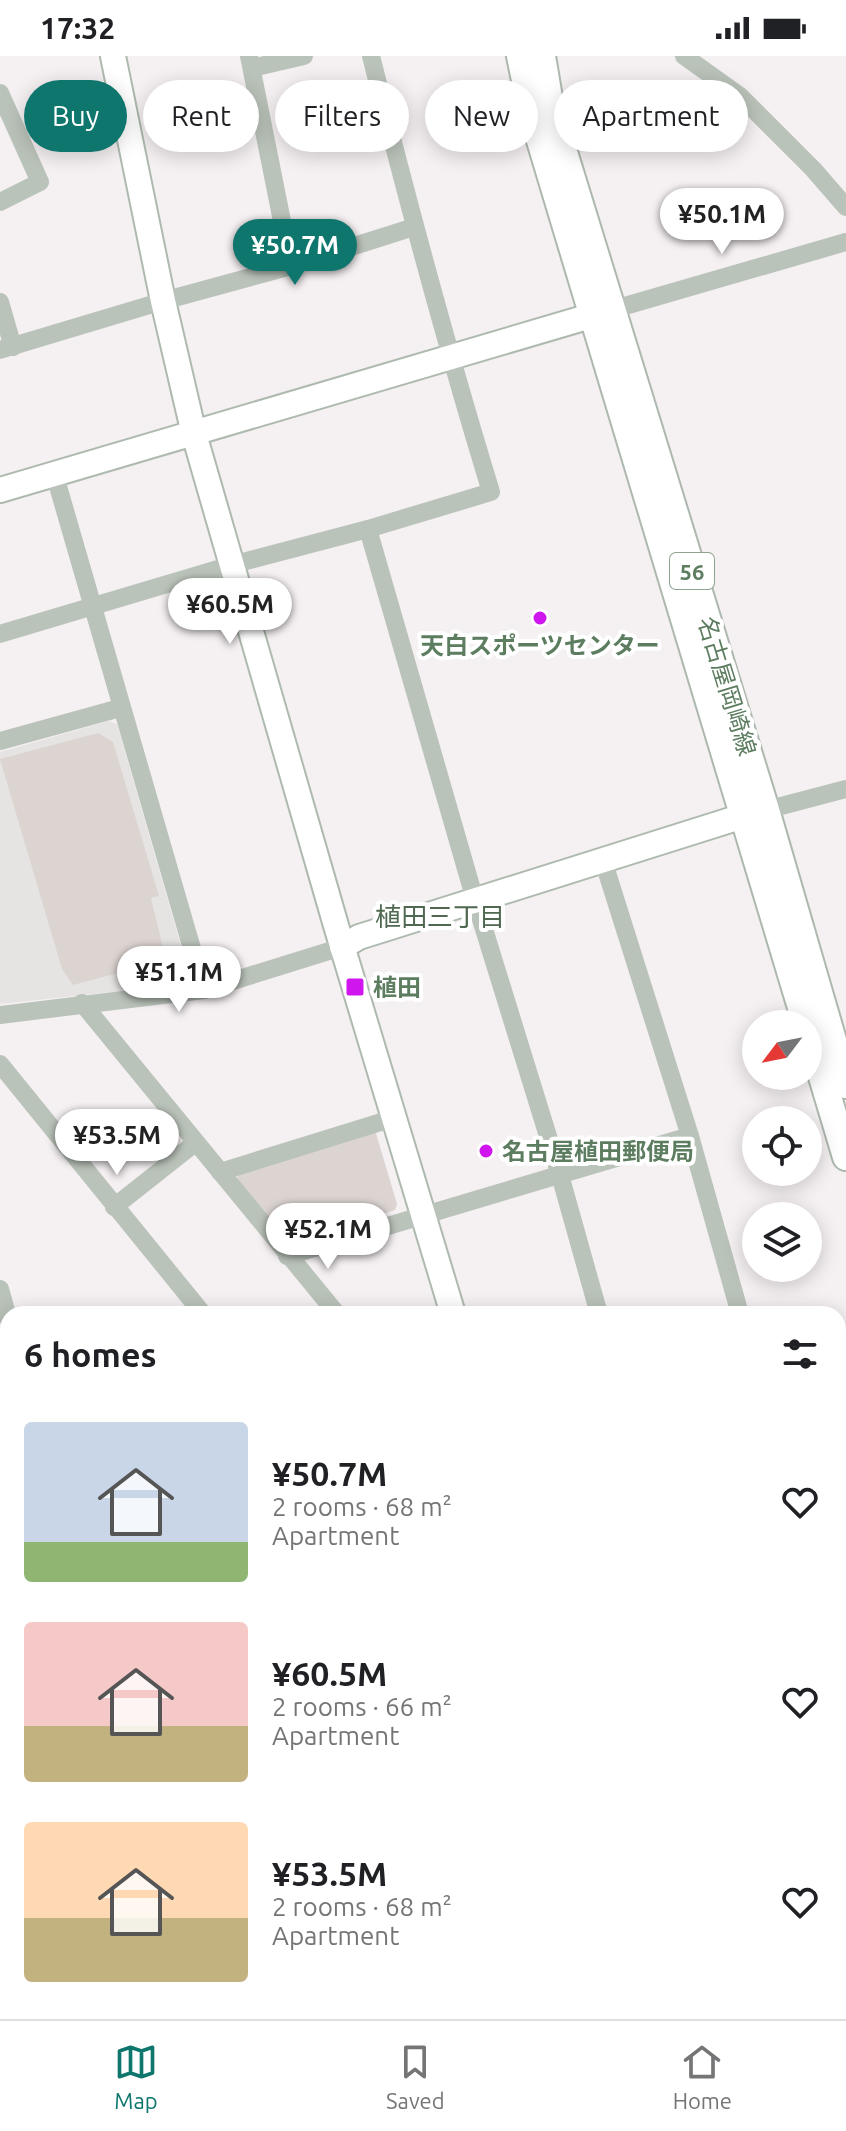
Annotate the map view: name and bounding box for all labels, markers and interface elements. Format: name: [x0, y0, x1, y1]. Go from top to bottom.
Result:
text: 17:32: [40, 11, 115, 45]
chip: Buy: [24, 80, 127, 152]
chip: Rent: [143, 80, 259, 152]
chip: Filters: [275, 80, 409, 152]
chip: New: [425, 80, 538, 152]
chip: Apartment: [554, 80, 748, 152]
pin: ¥50.1M: [657, 188, 787, 256]
text: ¥50.1M: [678, 199, 766, 228]
pin: ¥50.7M: [230, 219, 360, 287]
text: ¥50.7M: [251, 230, 339, 259]
road number: 56: [670, 553, 714, 589]
pin: ¥60.5M: [165, 578, 295, 646]
text: ¥60.5M: [186, 589, 274, 618]
marker: 天白スポーツセンター: [531, 609, 549, 627]
street label: 名古屋岡崎線: [693, 613, 761, 759]
place label: 天白スポーツセンター: [420, 632, 660, 659]
district label: 植田三丁目: [375, 902, 505, 931]
pin: ¥51.1M: [114, 946, 244, 1014]
text: ¥51.1M: [135, 957, 223, 986]
place label: 植田: [373, 974, 421, 1001]
marker: 植田: [344, 976, 366, 998]
north arrow: [742, 1010, 822, 1090]
map controls: [742, 1010, 822, 1282]
button: locate: [742, 1106, 822, 1186]
pin: ¥53.5M: [52, 1109, 182, 1177]
text: ¥53.5M: [73, 1120, 161, 1149]
place label: 名古屋植田郵便局: [502, 1138, 694, 1165]
marker: 名古屋植田郵便局: [477, 1142, 495, 1160]
button: layers: [742, 1202, 822, 1282]
pin: ¥52.1M: [263, 1203, 393, 1271]
text: ¥52.1M: [284, 1214, 372, 1243]
icon: filters: [778, 1332, 822, 1376]
text: 6 homes: [24, 1335, 157, 1373]
icon: home: [88, 1454, 184, 1550]
text: ¥50.7M: [272, 1454, 387, 1492]
icon: heart: [778, 1480, 822, 1524]
text: 2 rooms · 68 m²: [272, 1492, 452, 1521]
text: Apartment: [272, 1521, 399, 1550]
icon: home: [88, 1654, 184, 1750]
text: ¥60.5M: [272, 1654, 387, 1692]
icon: heart: [778, 1680, 822, 1724]
text: 2 rooms · 66 m²: [272, 1692, 452, 1721]
text: Apartment: [272, 1721, 399, 1750]
icon: home: [88, 1854, 184, 1950]
text: ¥53.5M: [272, 1854, 387, 1892]
icon: heart: [778, 1880, 822, 1924]
text: 2 rooms · 68 m²: [272, 1892, 452, 1921]
text: Apartment: [272, 1921, 399, 1950]
tab: Map: [114, 2040, 158, 2113]
tab: Saved: [386, 2040, 445, 2113]
tab: Home: [673, 2040, 732, 2113]

